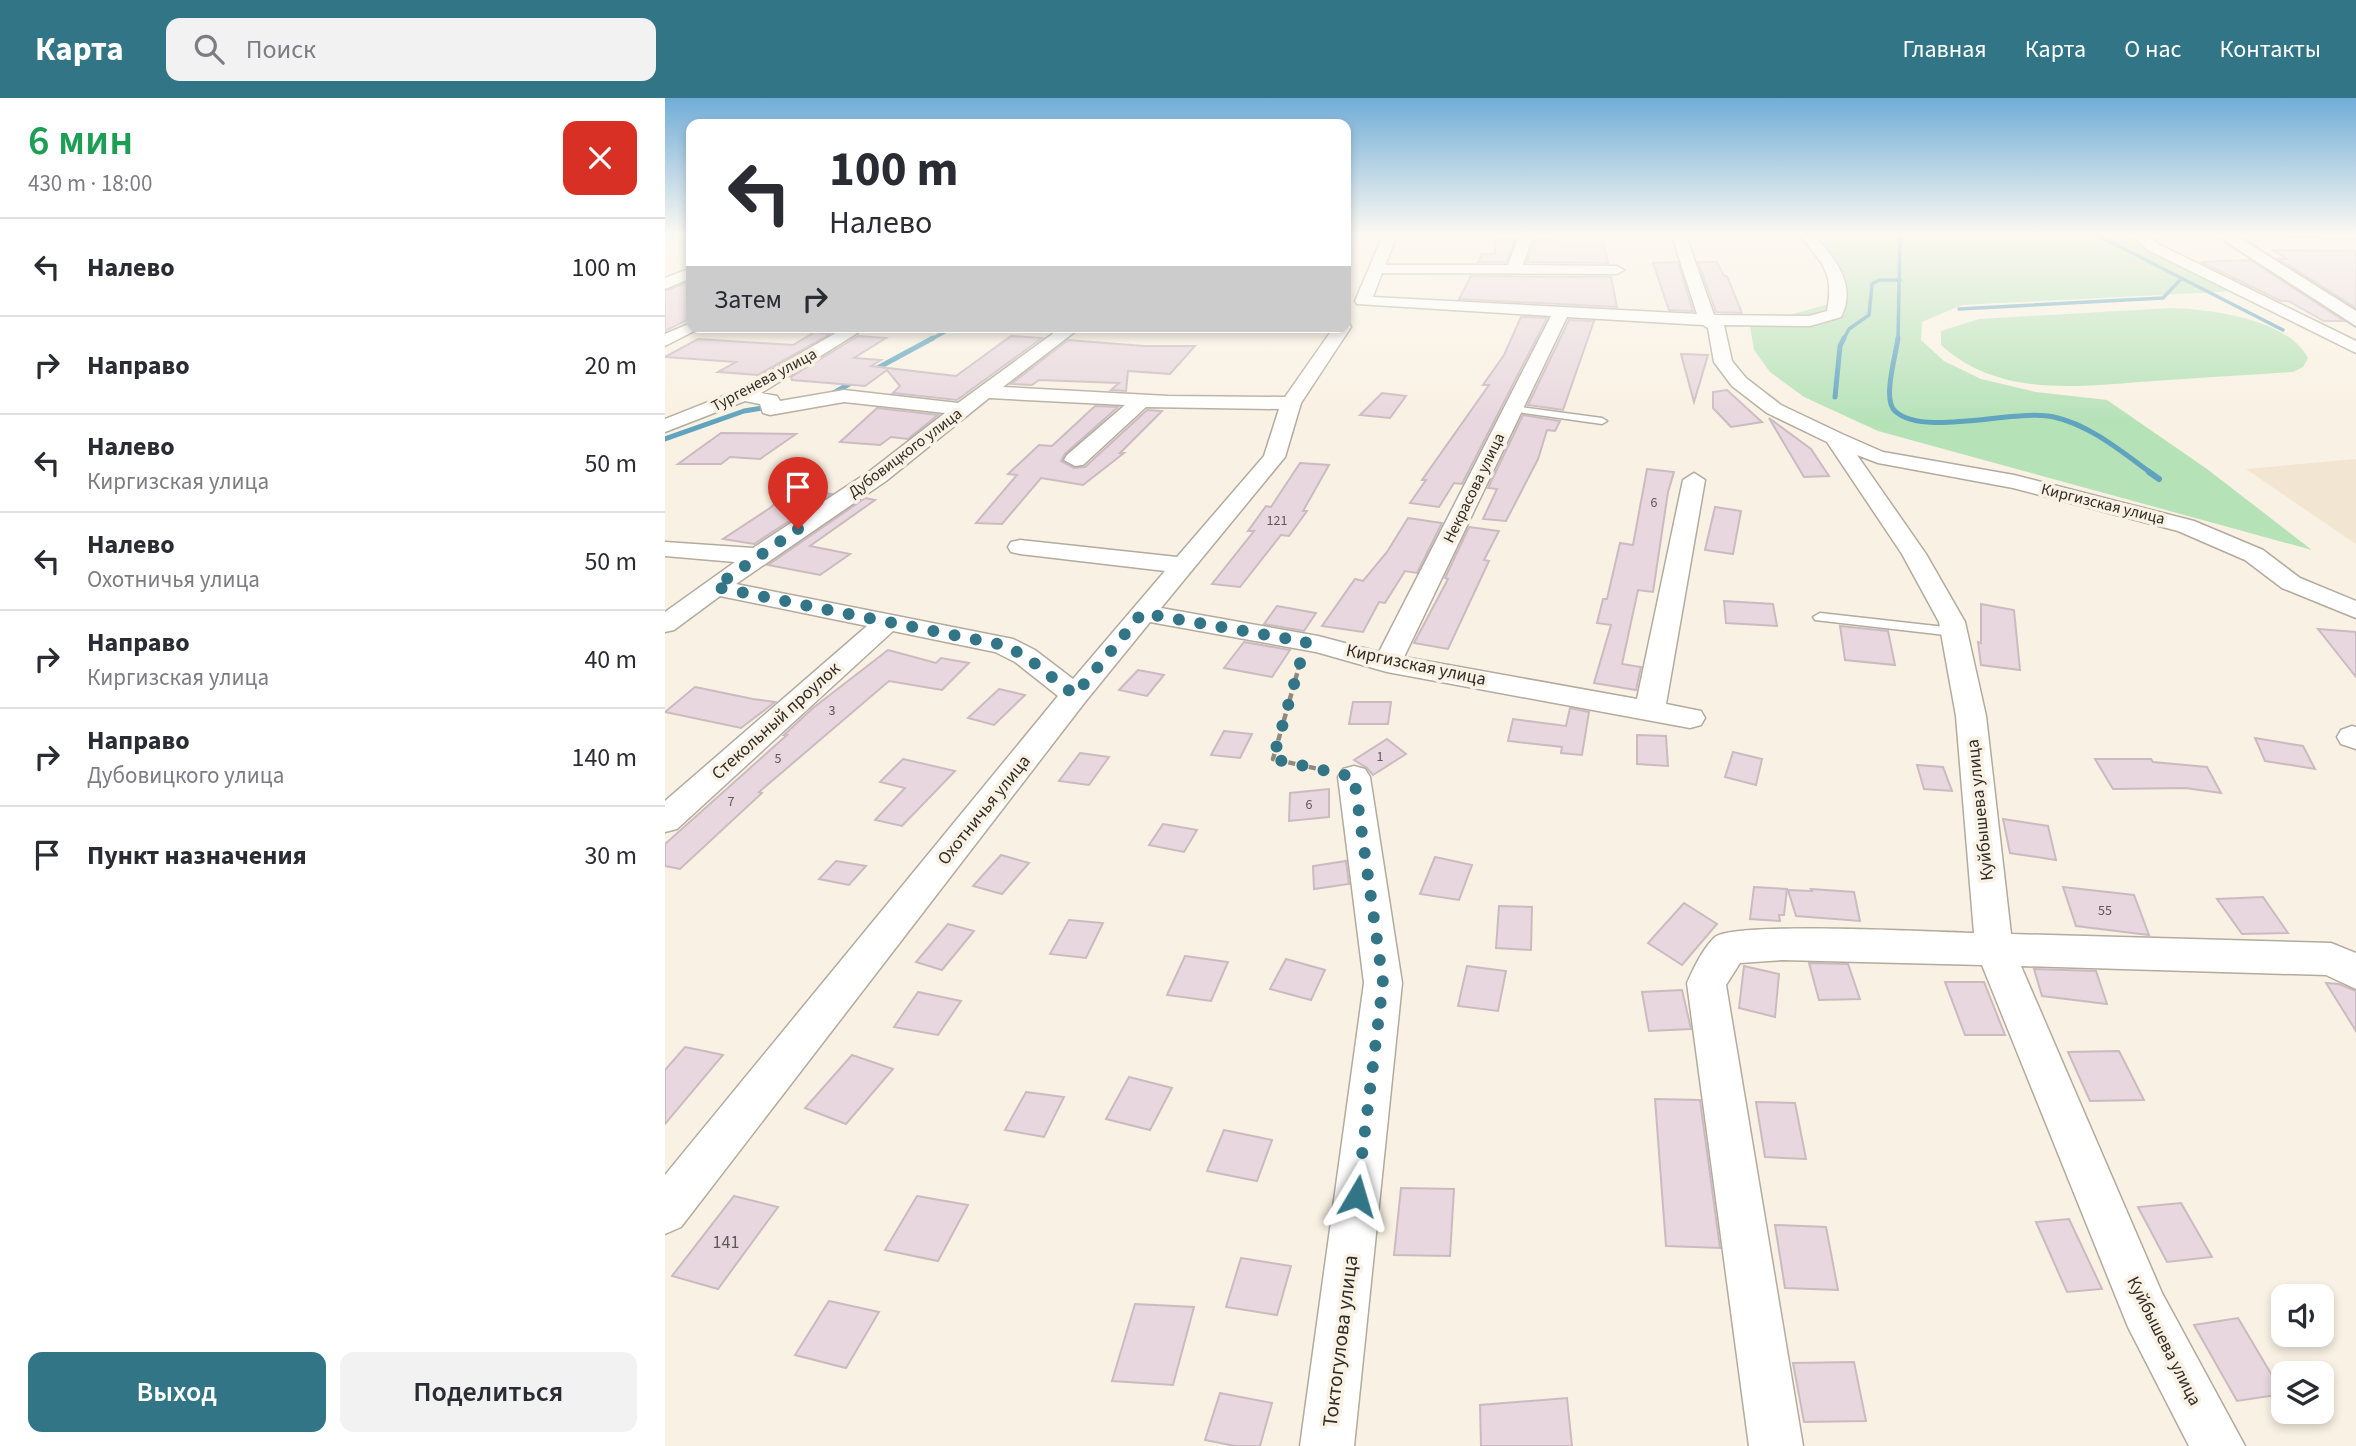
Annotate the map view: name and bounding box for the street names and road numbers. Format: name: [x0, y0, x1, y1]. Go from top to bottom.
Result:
street label: Тургенева улица: [707, 343, 821, 417]
street label: Дубовицкого улица: [844, 403, 966, 503]
street label: Некрасова улица: [1438, 429, 1510, 547]
street label: Киргизская улица: [2039, 478, 2167, 530]
street label: Киргизская улица: [1344, 638, 1488, 692]
street label: Стекольный проулок: [706, 656, 846, 786]
street label: Куйбышева улица: [1960, 738, 2000, 882]
street label: Охотничья улица: [932, 750, 1036, 870]
street label: Токтогулова улица: [1315, 1253, 1365, 1429]
street label: Куйбышева улица: [2121, 1272, 2207, 1410]

